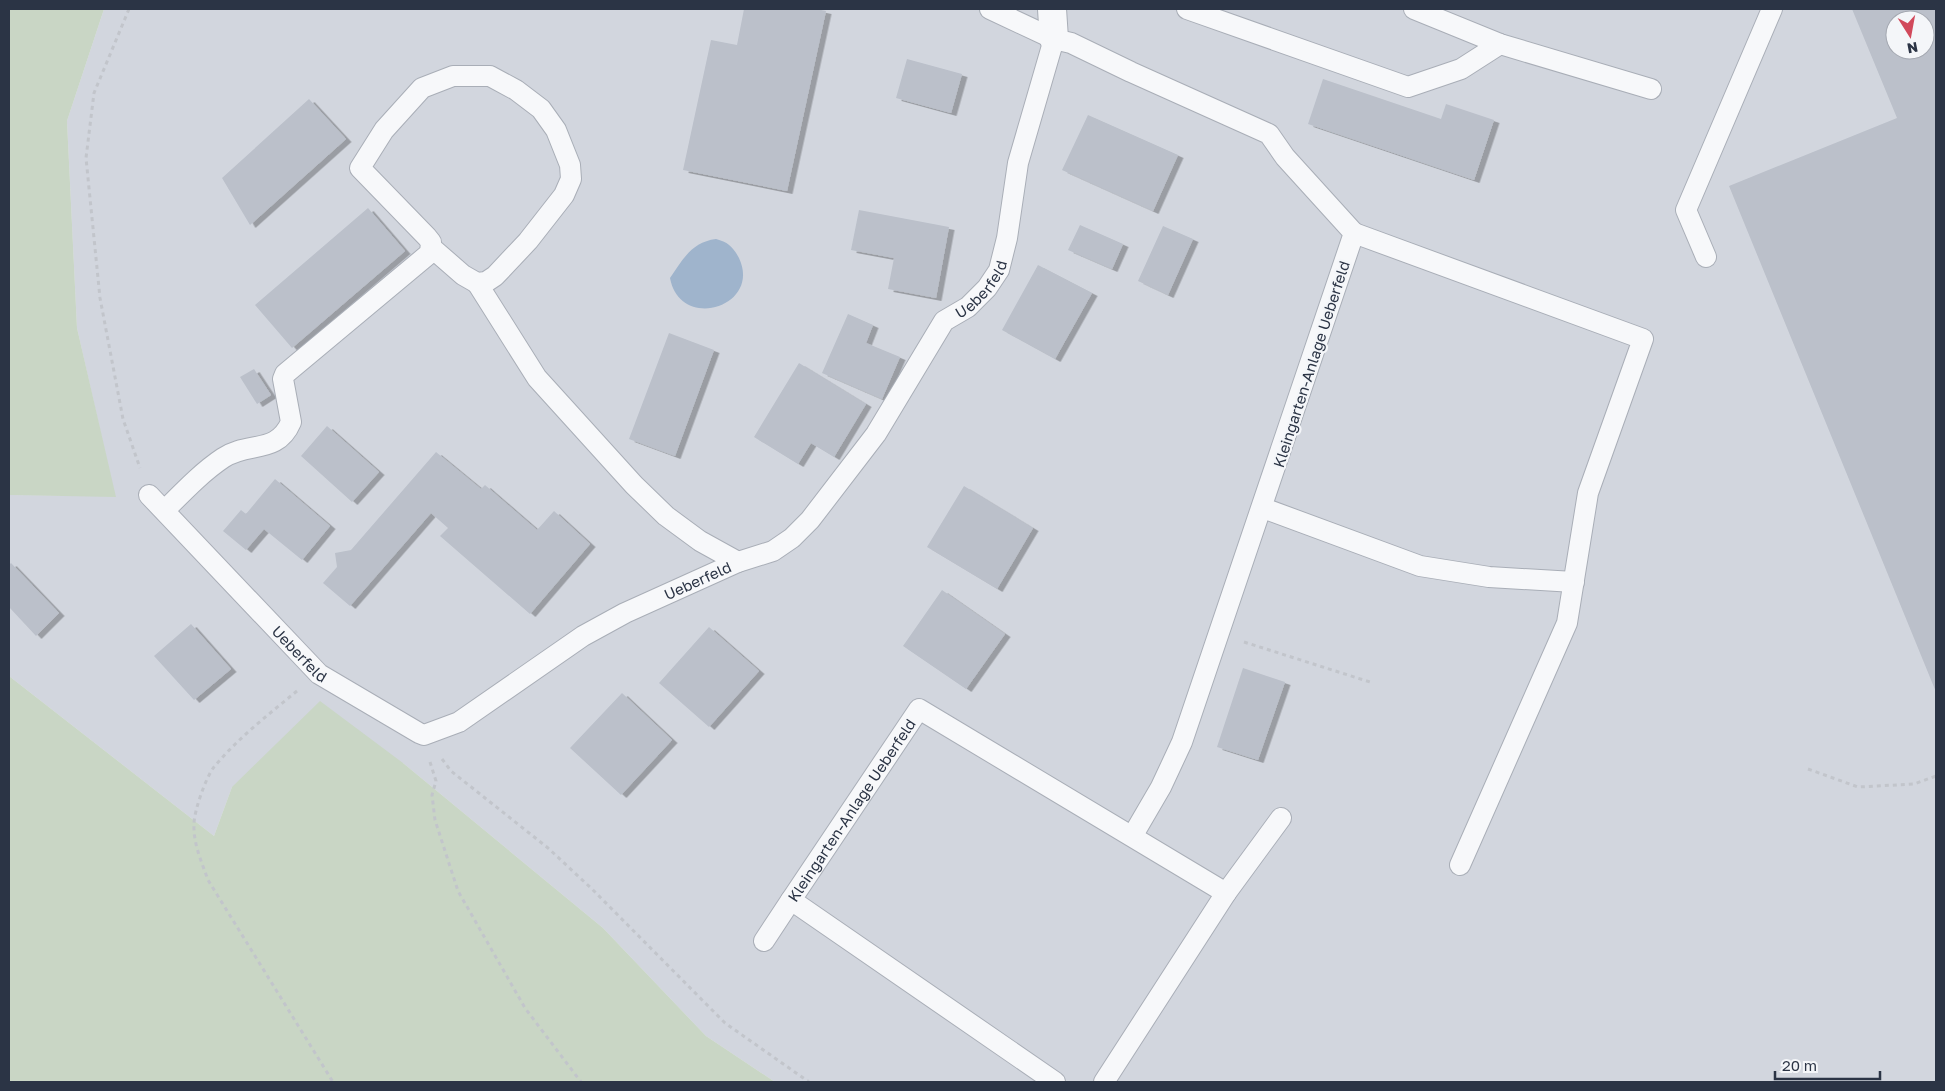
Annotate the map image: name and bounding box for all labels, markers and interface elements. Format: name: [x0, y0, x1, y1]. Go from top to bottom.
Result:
north arrow: [1885, 10, 1935, 60]
text: N: [1906, 39, 1919, 58]
street label: Ueberfeld: [952, 258, 1010, 322]
street label: Kleingarten-Anlage Ueberfeld: [1269, 258, 1353, 470]
street label: Ueberfeld: [661, 557, 734, 603]
street label: Ueberfeld: [269, 622, 330, 686]
street label: Kleingarten-Anlage Ueberfeld: [784, 715, 919, 905]
scale bar: [1775, 1048, 1880, 1080]
text: 20 m: [1782, 1056, 1817, 1074]

